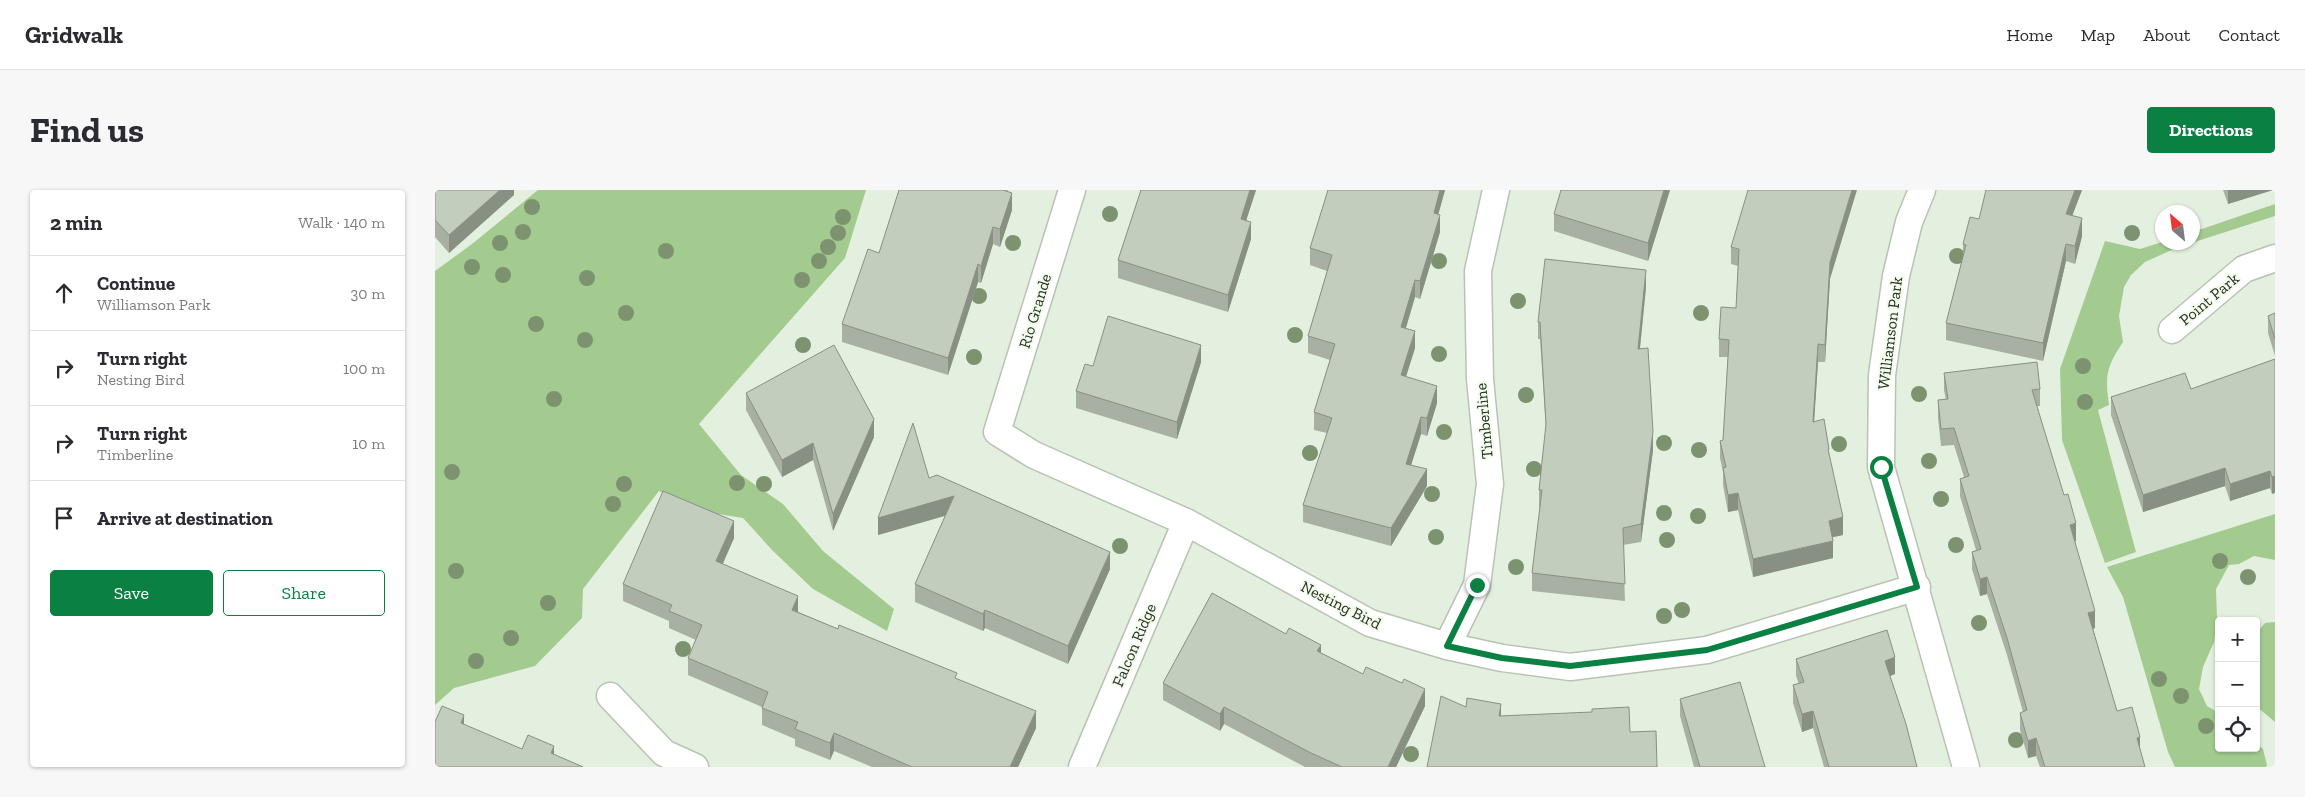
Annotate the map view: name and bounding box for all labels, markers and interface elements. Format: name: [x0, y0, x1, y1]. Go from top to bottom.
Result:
text: Gridwalk: [25, 20, 123, 49]
text: Home: [2006, 24, 2053, 46]
text: Map: [2081, 24, 2115, 46]
text: About: [2143, 24, 2190, 46]
text: Contact: [2218, 24, 2280, 46]
button: Directions: [2147, 107, 2275, 153]
text: Find us: [30, 109, 144, 151]
north arrow: [2155, 205, 2200, 250]
text: 2 min: [50, 210, 102, 235]
text: Walk · 140 m: [298, 213, 385, 232]
street label: Point Park: [2175, 268, 2243, 329]
street label: Rio Grande: [1015, 271, 1055, 351]
text: Continue: [97, 272, 175, 295]
street label: Williamson Park: [1874, 275, 1906, 390]
icon: ahead: [50, 279, 78, 307]
text: 30 m: [351, 284, 385, 303]
text: Williamson Park: [97, 295, 210, 314]
text: Turn right: [97, 347, 187, 370]
icon: right: [50, 354, 78, 382]
text: 100 m: [343, 359, 385, 378]
text: Nesting Bird: [97, 370, 185, 389]
street label: Timberline: [1471, 382, 1497, 460]
text: Turn right: [97, 422, 187, 445]
icon: right: [50, 429, 78, 457]
text: 10 m: [352, 434, 385, 453]
text: Timberline: [97, 445, 173, 464]
route start: [1870, 456, 1893, 479]
icon: arrive: [50, 504, 78, 532]
text: Arrive at destination: [97, 507, 273, 530]
button: Save: [50, 570, 213, 616]
button: Share: [223, 570, 385, 616]
route end: [1466, 574, 1489, 597]
street label: Nesting Bird: [1298, 577, 1385, 633]
street label: Falcon Ridge: [1108, 601, 1160, 689]
map controls: [2215, 617, 2260, 752]
button: +: [2215, 617, 2260, 662]
button: −: [2215, 662, 2260, 707]
button: locate: [2215, 707, 2260, 752]

